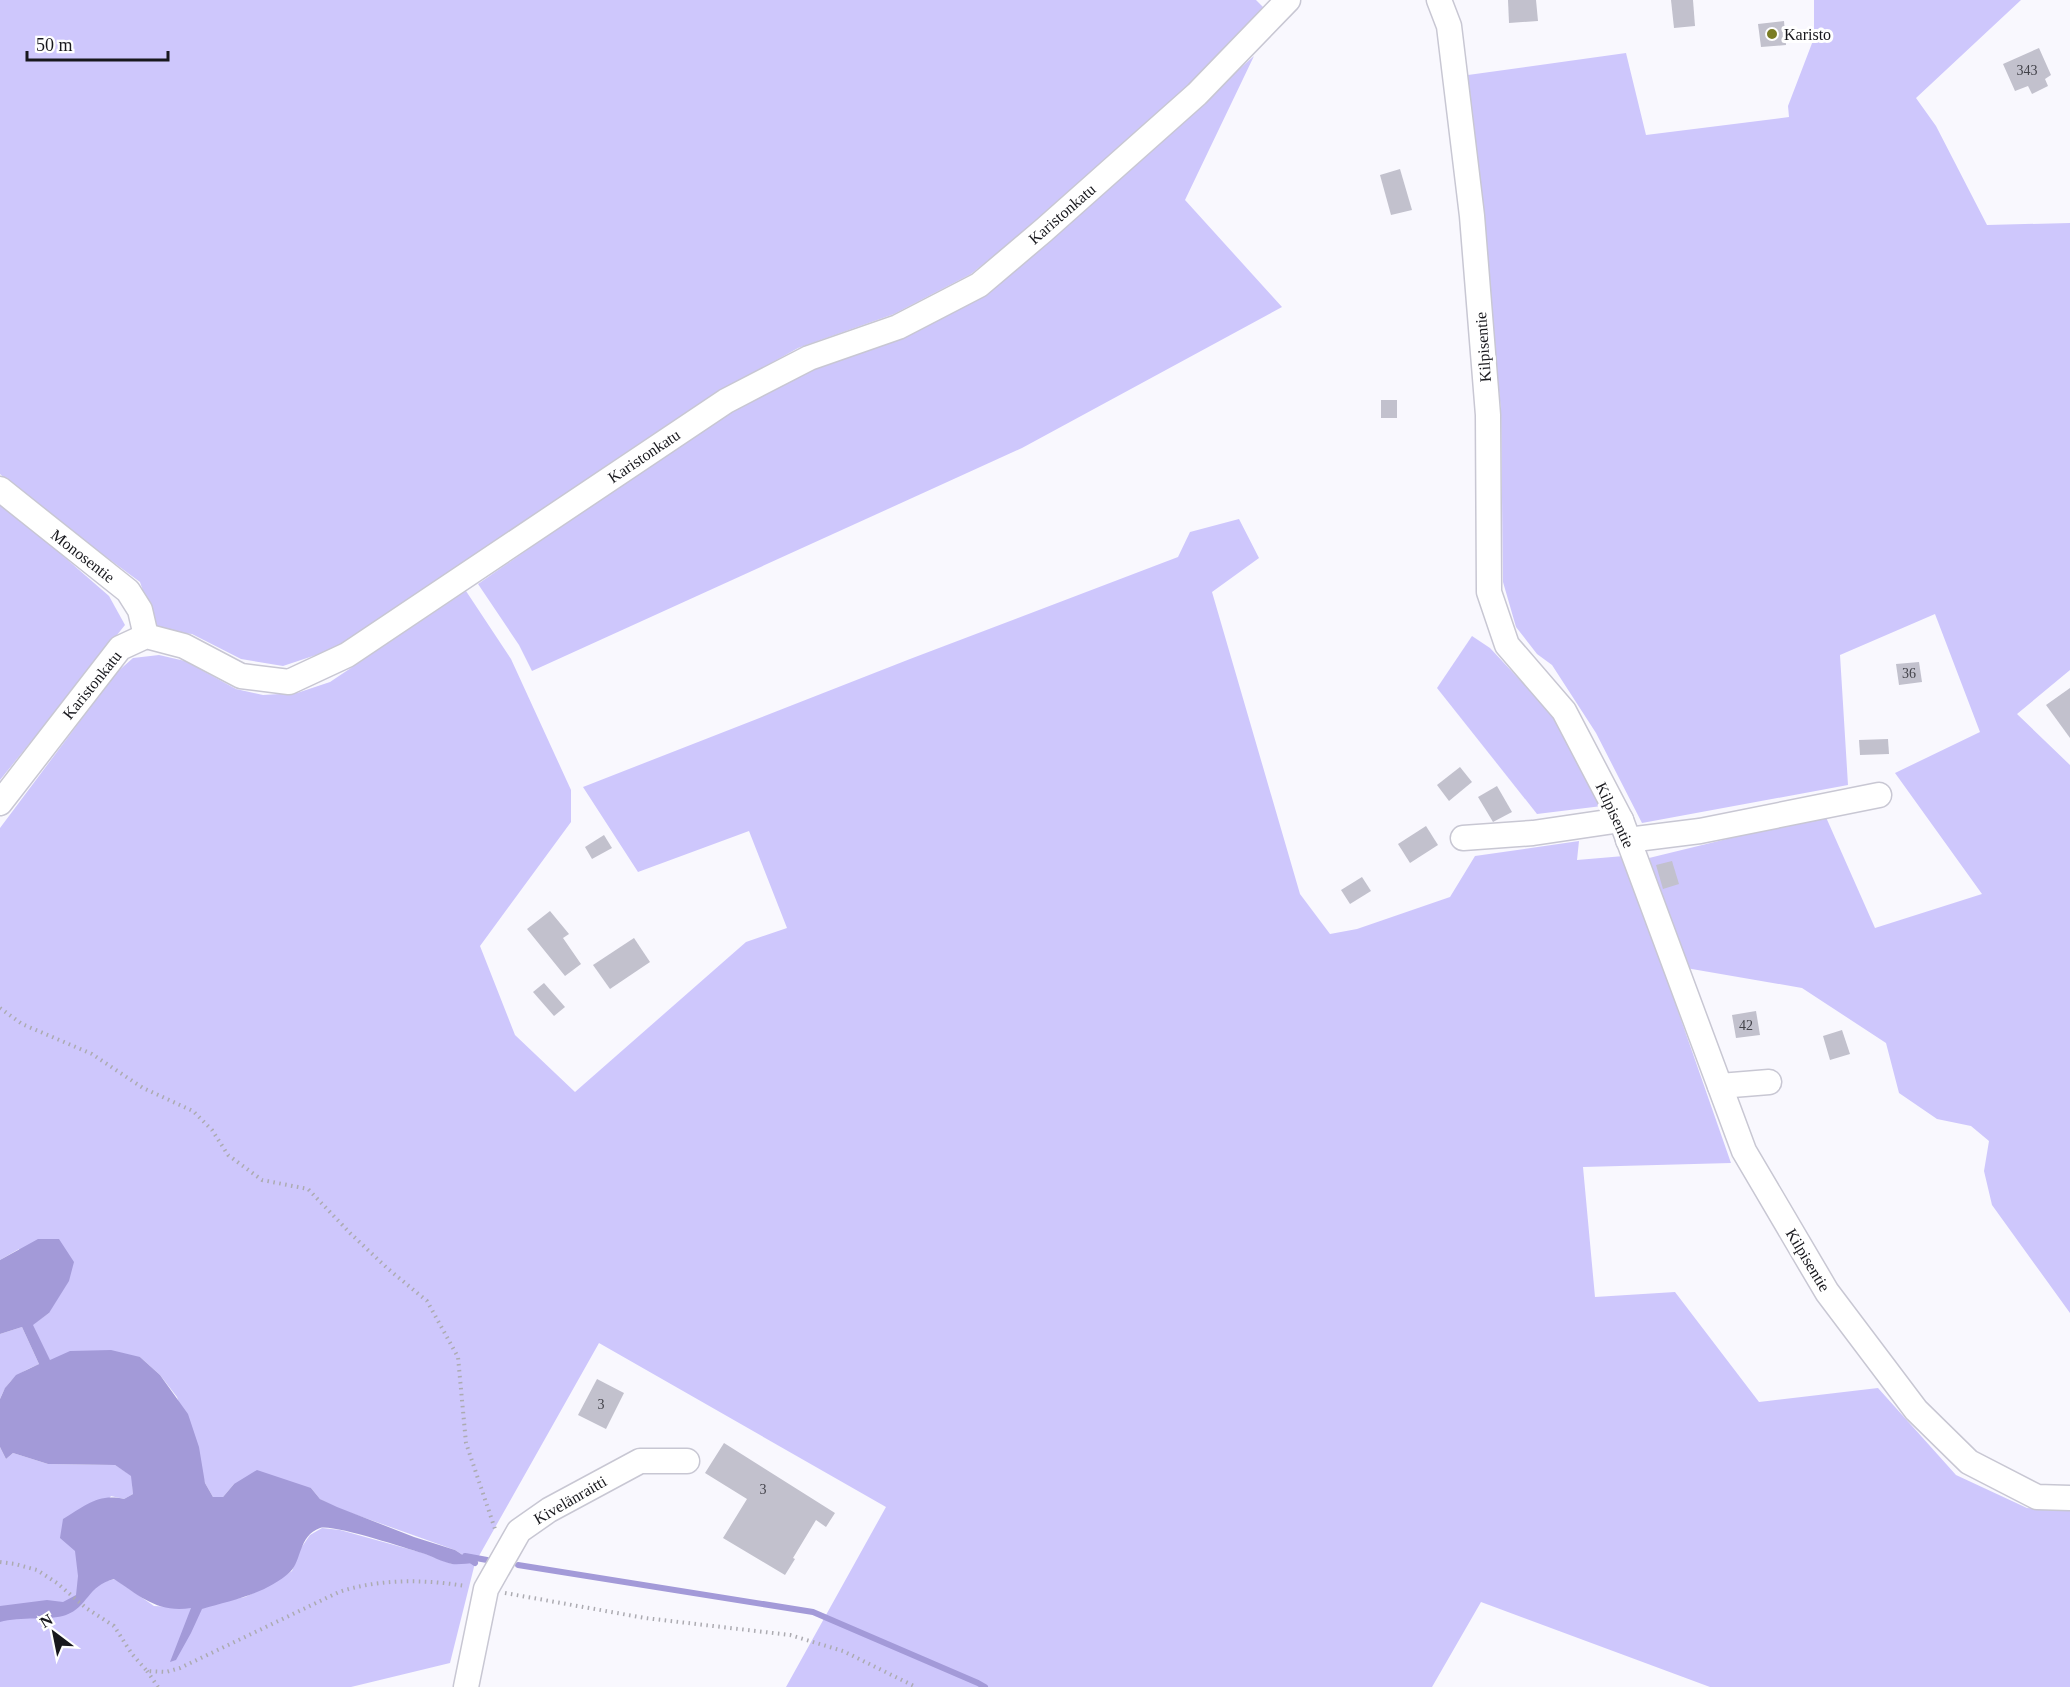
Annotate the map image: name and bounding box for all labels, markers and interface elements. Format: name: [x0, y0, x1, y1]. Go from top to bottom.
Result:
scale bar: [27, 24, 168, 62]
place label: Karisto: [1784, 26, 1831, 43]
marker: Karisto: [1765, 27, 1779, 41]
text: 50 m: [36, 35, 73, 55]
house number: 343: [2017, 63, 2038, 78]
street label: Karistonkatu: [1025, 180, 1099, 248]
street label: Kilpisentie: [1472, 311, 1495, 383]
street label: Karistonkatu: [605, 426, 683, 486]
street label: Monosentie: [48, 526, 118, 586]
street label: Karistonkatu: [59, 648, 125, 722]
house number: 36: [1902, 666, 1916, 681]
street label: Kilpisentie: [1592, 780, 1638, 851]
house number: 42: [1739, 1018, 1753, 1033]
street label: Kilpisentie: [1782, 1226, 1833, 1295]
house number: 3: [598, 1397, 605, 1412]
street label: Kivelänraitti: [531, 1472, 610, 1528]
house number: 3: [760, 1482, 767, 1497]
north arrow: [24, 1603, 84, 1663]
text: N: [37, 1610, 56, 1631]

